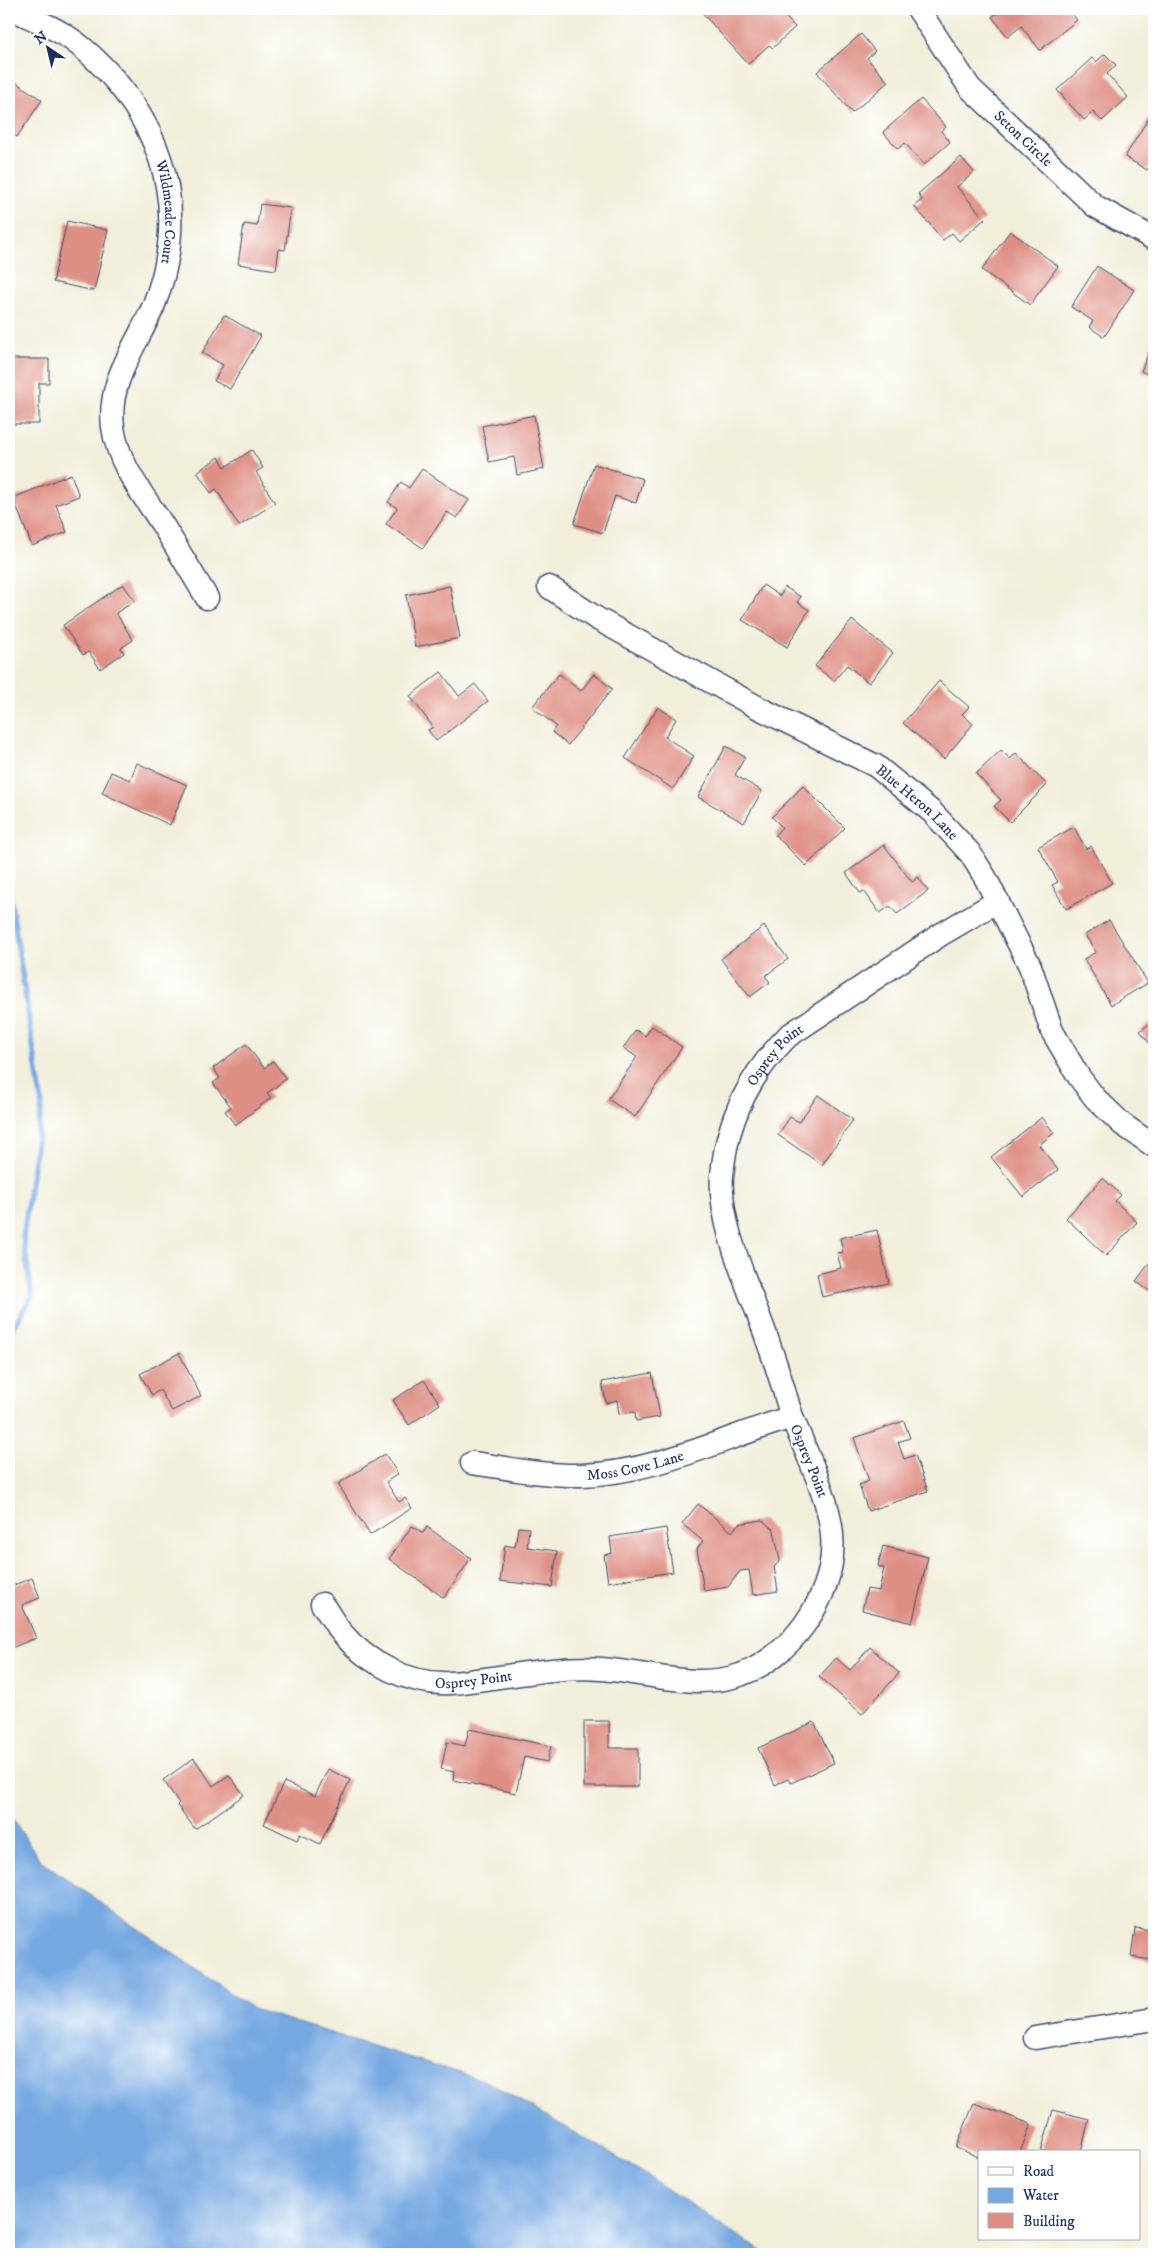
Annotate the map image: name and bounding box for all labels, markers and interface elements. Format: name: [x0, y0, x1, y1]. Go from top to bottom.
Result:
north arrow: [22, 22, 72, 72]
text: N: [31, 27, 51, 49]
street label: Seton Circle: [990, 106, 1057, 171]
street label: Wildmeade Court: [151, 157, 180, 266]
street label: Blue Heron Lane: [872, 760, 962, 844]
street label: Osprey Point: [742, 1019, 807, 1089]
street label: Osprey Point: [786, 1422, 832, 1501]
street label: Moss Cove Lane: [586, 1446, 686, 1484]
street label: Osprey Point: [435, 1666, 513, 1693]
legend: [978, 2150, 1140, 2240]
text: Road: [1023, 2162, 1055, 2181]
text: Water: [1022, 2186, 1059, 2205]
text: Building: [1023, 2212, 1075, 2231]

